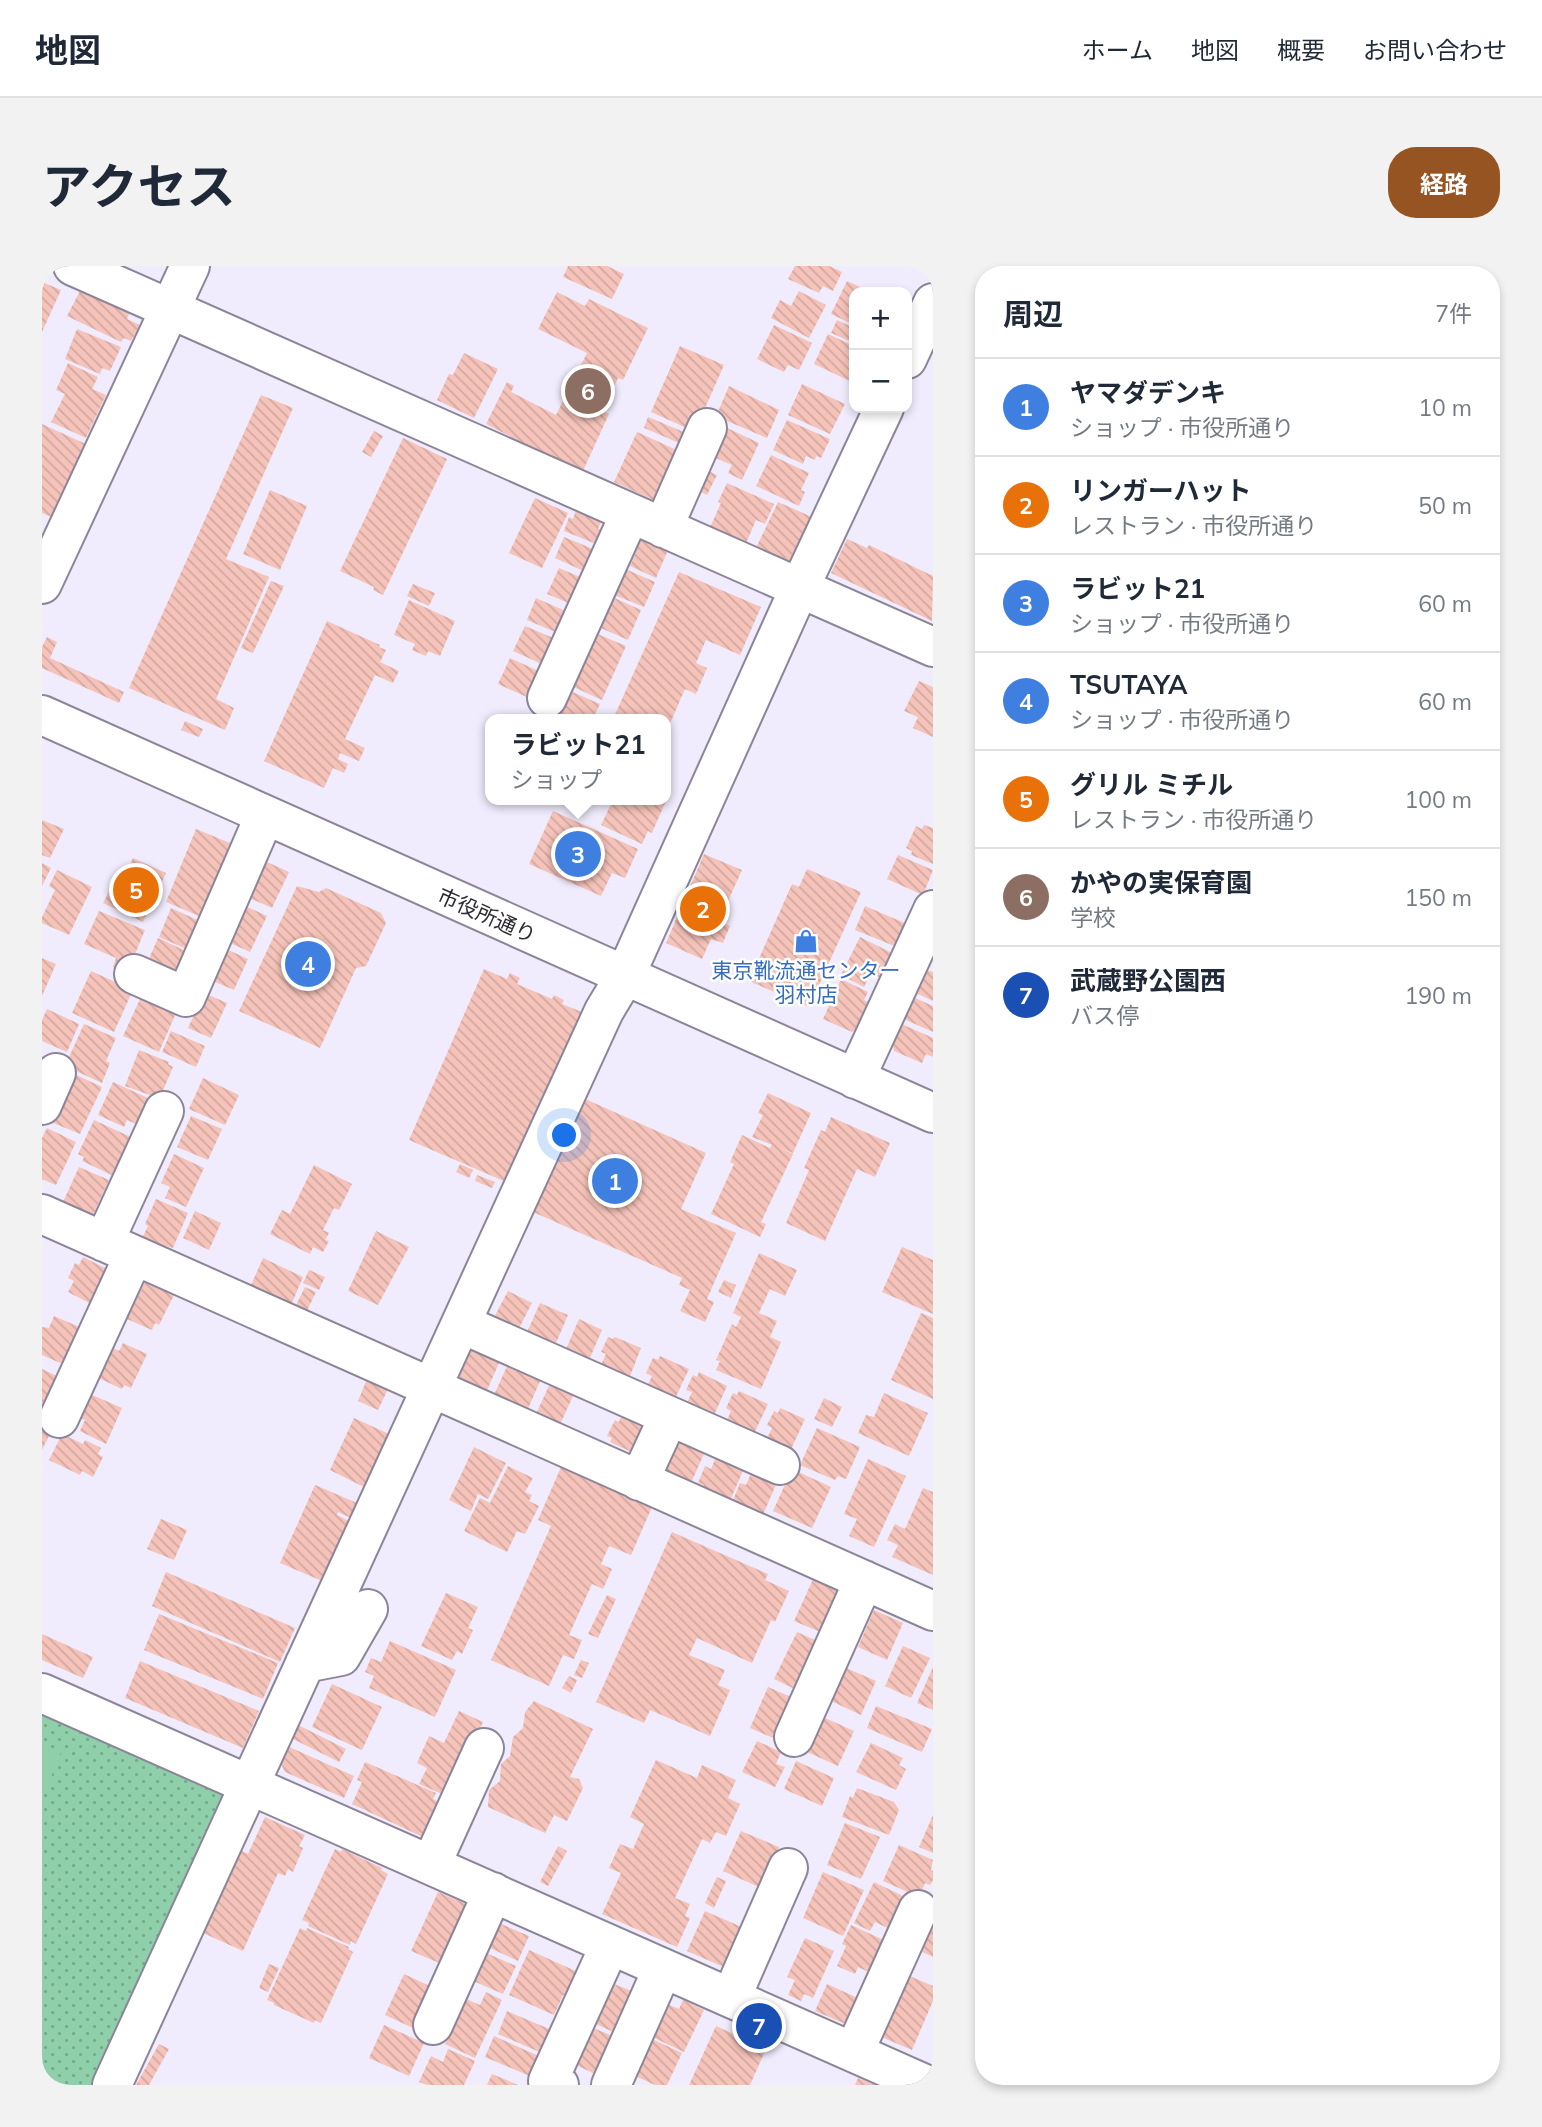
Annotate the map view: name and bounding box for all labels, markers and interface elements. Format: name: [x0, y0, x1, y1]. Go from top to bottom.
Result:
text: 地図: [35, 29, 101, 70]
text: ホーム: [1082, 35, 1153, 65]
text: 地図: [1191, 35, 1239, 65]
text: 概要: [1277, 35, 1325, 65]
text: お問い合わせ: [1363, 35, 1507, 65]
button: 経路: [1388, 147, 1500, 218]
text: アクセス: [42, 155, 236, 216]
map controls: [849, 287, 912, 413]
button: +: [849, 287, 912, 350]
text: 周辺: [1003, 295, 1063, 333]
text: 7件: [1435, 299, 1472, 328]
button: −: [849, 350, 912, 413]
pin: 6: [565, 365, 611, 417]
text: ヤマダデンキ: [1070, 376, 1226, 409]
text: 1: [1019, 393, 1033, 422]
text: 10 m: [1418, 393, 1472, 422]
text: ショップ · 市役所通り: [1070, 413, 1294, 442]
text: リンガーハット: [1070, 474, 1251, 507]
text: 2: [1019, 491, 1033, 520]
text: 50 m: [1418, 491, 1472, 520]
text: レストラン · 市役所通り: [1070, 511, 1317, 540]
text: ラビット21: [1070, 572, 1205, 605]
text: 3: [1019, 589, 1033, 618]
text: 60 m: [1418, 589, 1472, 618]
text: ショップ · 市役所通り: [1070, 609, 1294, 638]
text: TSUTAYA: [1070, 668, 1188, 701]
text: 4: [1019, 687, 1033, 716]
text: 60 m: [1418, 687, 1472, 716]
text: ショップ · 市役所通り: [1070, 705, 1294, 734]
popup: [485, 714, 671, 805]
text: ラビット21: [510, 728, 646, 761]
text: ショップ: [510, 765, 602, 794]
text: グリル ミチル: [1070, 768, 1233, 801]
text: 5: [1019, 785, 1033, 814]
text: 100 m: [1404, 785, 1472, 814]
text: レストラン · 市役所通り: [1070, 805, 1317, 834]
pin: 3: [555, 828, 601, 880]
pin: 5: [113, 864, 159, 916]
text: かやの実保育園: [1070, 866, 1252, 899]
street label: 市役所通り: [434, 882, 540, 948]
pin: 2: [680, 883, 726, 935]
text: 6: [1019, 883, 1033, 912]
text: 150 m: [1404, 883, 1472, 912]
text: 学校: [1070, 903, 1116, 932]
shop icon: 東京靴流通センター 羽村店: [792, 927, 820, 955]
pin: 4: [285, 938, 331, 990]
place label: 東京靴流通センター 羽村店: [712, 957, 901, 1007]
text: 武蔵野公園西: [1070, 964, 1226, 997]
text: 7: [1019, 981, 1033, 1010]
text: 190 m: [1404, 981, 1472, 1010]
text: バス停: [1070, 1001, 1139, 1030]
your location: [547, 1118, 581, 1152]
pin: 1: [592, 1155, 638, 1207]
pin: 7: [736, 2000, 782, 2052]

